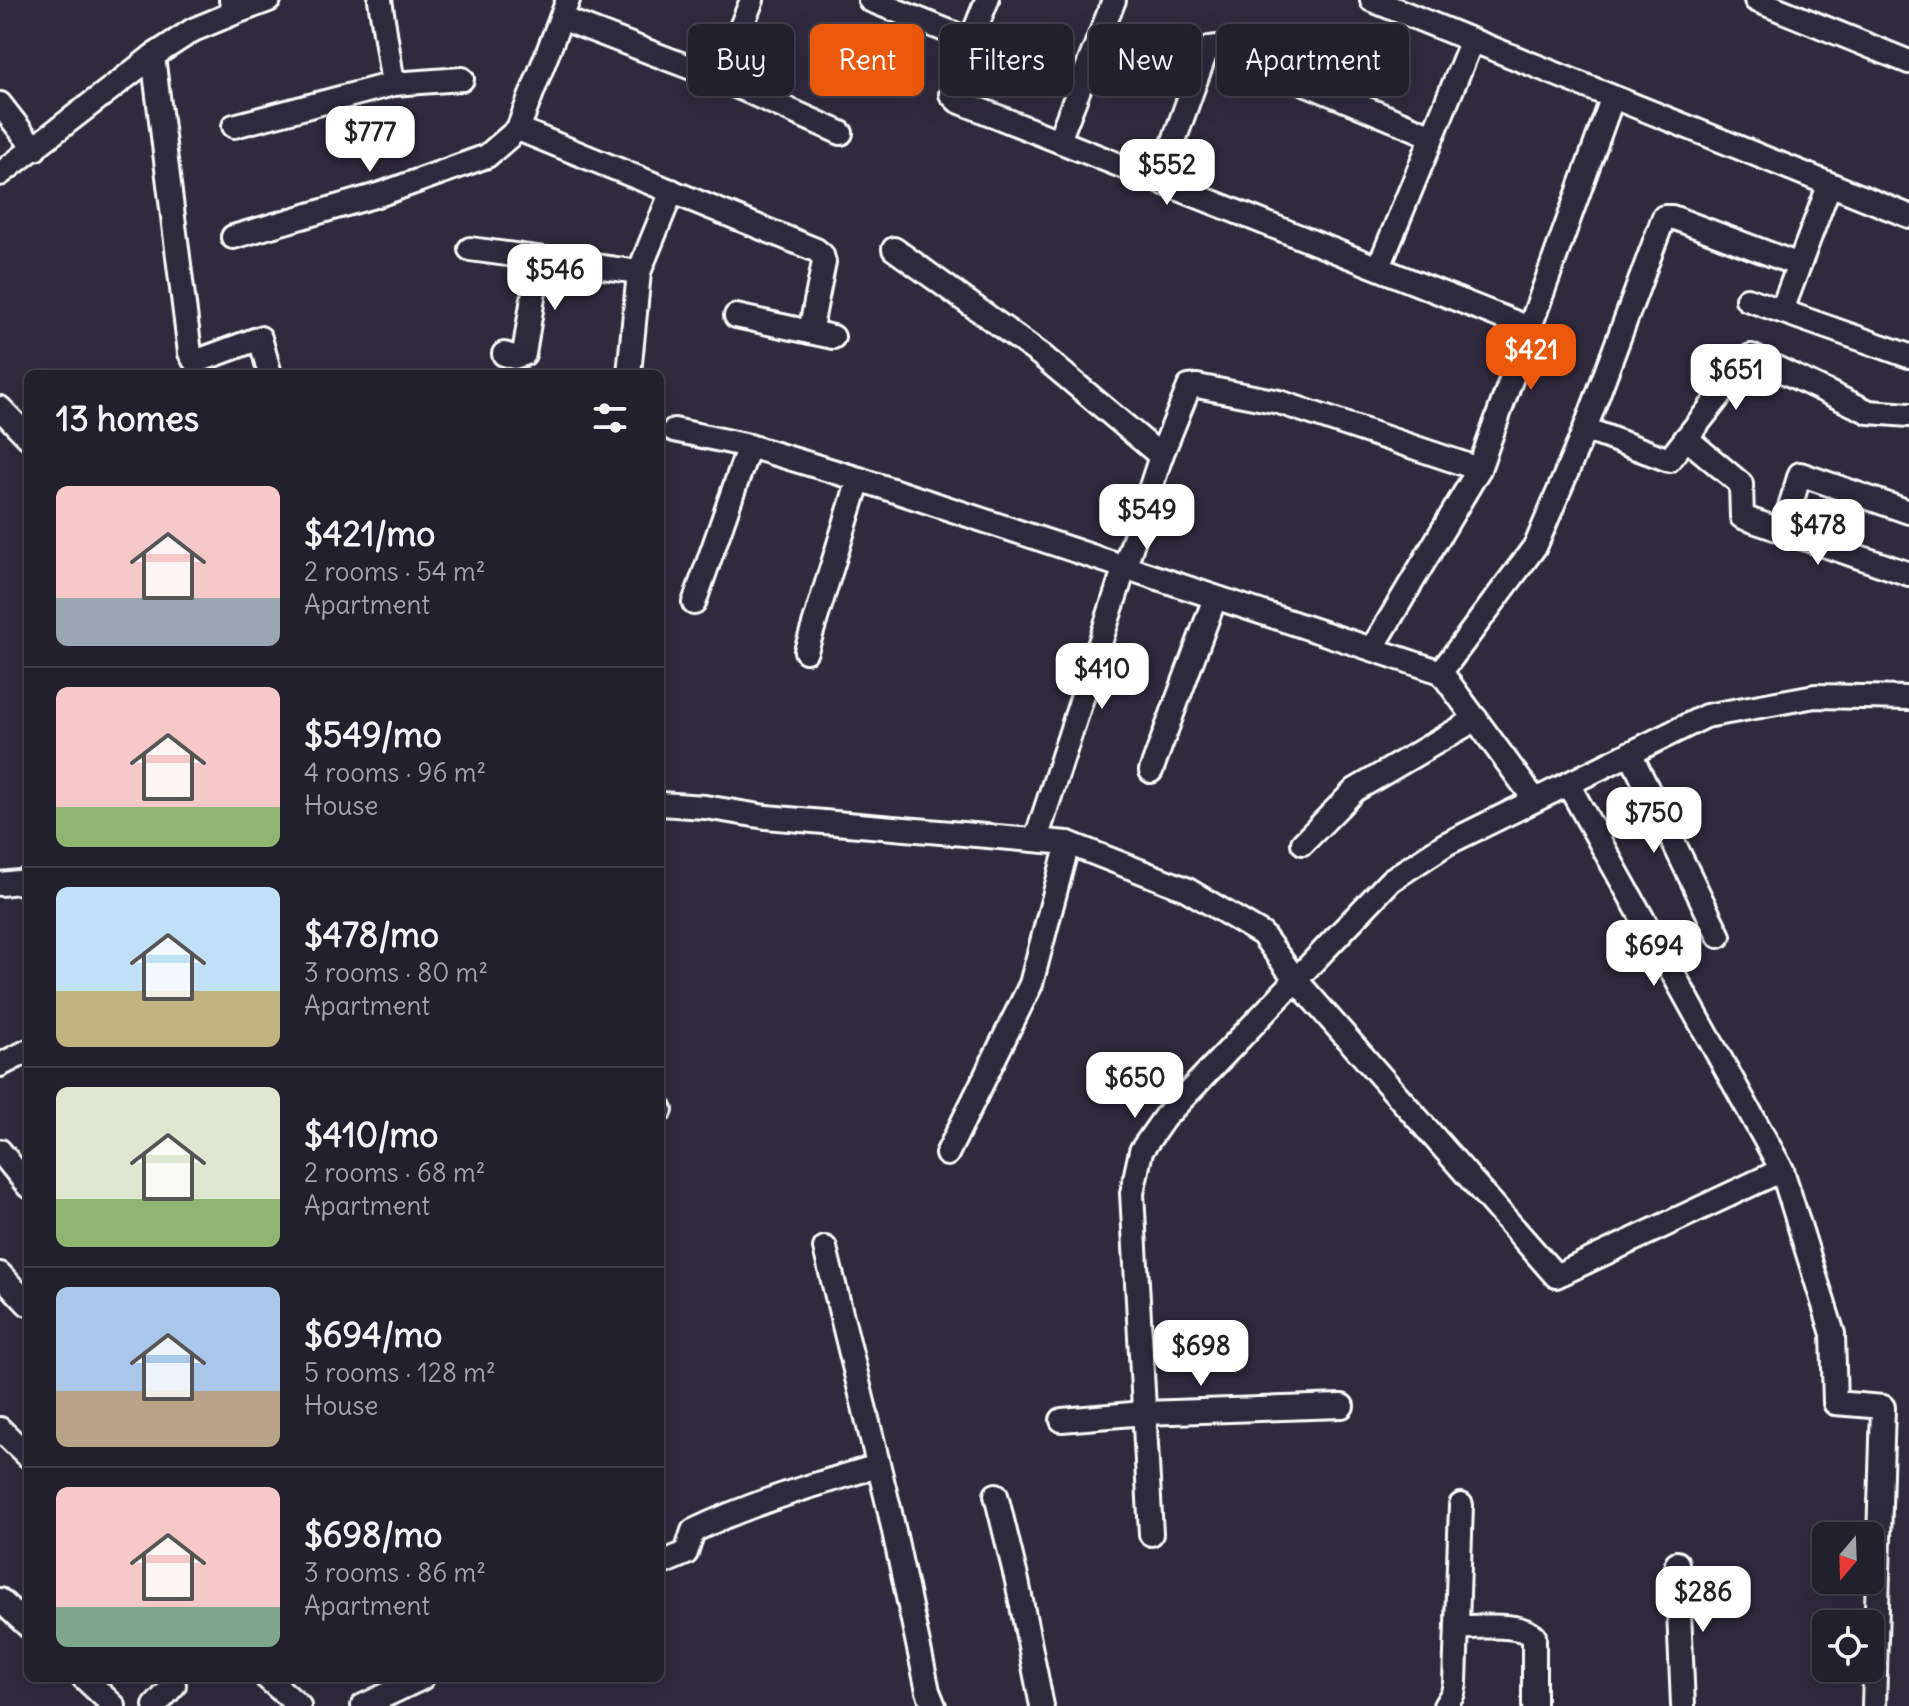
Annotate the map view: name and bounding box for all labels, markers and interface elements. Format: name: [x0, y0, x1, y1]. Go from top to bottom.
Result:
chip: Buy: [688, 24, 794, 96]
chip: Rent: [810, 24, 924, 96]
chip: Filters: [940, 24, 1073, 96]
chip: New: [1089, 24, 1201, 96]
chip: Apartment: [1217, 24, 1409, 96]
pin: $777: [323, 106, 417, 174]
text: $777: [344, 115, 396, 148]
pin: $552: [1120, 139, 1214, 207]
text: $552: [1138, 148, 1196, 181]
pin: $546: [508, 244, 602, 312]
text: $546: [525, 253, 585, 286]
pin: $421: [1484, 324, 1578, 392]
text: $421: [1504, 333, 1558, 366]
pin: $651: [1689, 344, 1783, 412]
text: $651: [1709, 353, 1763, 386]
icon: filters: [588, 396, 632, 440]
text: 13 homes: [56, 397, 199, 440]
pin: $549: [1100, 484, 1194, 552]
text: $549: [1117, 493, 1177, 526]
pin: $478: [1771, 499, 1865, 567]
text: $478: [1790, 508, 1846, 541]
text: $421/mo: [304, 512, 435, 555]
icon: home: [120, 518, 216, 614]
text: 2 rooms · 54 m²: [304, 555, 486, 588]
text: Apartment: [304, 588, 430, 621]
pin: $410: [1055, 643, 1149, 711]
text: $410: [1074, 652, 1130, 685]
text: $549/mo: [304, 713, 442, 756]
icon: home: [120, 719, 216, 815]
text: 4 rooms · 96 m²: [304, 756, 486, 789]
pin: $750: [1607, 787, 1701, 855]
text: House: [304, 789, 378, 822]
text: $750: [1624, 796, 1684, 829]
text: $478/mo: [304, 913, 439, 956]
icon: home: [120, 919, 216, 1015]
pin: $694: [1607, 920, 1701, 988]
text: $694: [1624, 929, 1684, 962]
text: 3 rooms · 80 m²: [304, 956, 488, 989]
text: Apartment: [304, 989, 430, 1022]
pin: $650: [1088, 1052, 1182, 1120]
text: $650: [1104, 1061, 1166, 1094]
text: $410/mo: [304, 1113, 438, 1156]
icon: home: [120, 1119, 216, 1215]
text: 2 rooms · 68 m²: [304, 1156, 486, 1189]
text: Apartment: [304, 1189, 430, 1222]
text: $694/mo: [304, 1313, 442, 1356]
icon: home: [120, 1319, 216, 1415]
pin: $698: [1154, 1320, 1248, 1388]
text: $698: [1171, 1329, 1231, 1362]
text: 5 rooms · 128 m²: [304, 1356, 496, 1389]
text: House: [304, 1389, 378, 1422]
text: $698/mo: [304, 1513, 442, 1556]
icon: home: [120, 1519, 216, 1615]
north arrow: [1812, 1522, 1884, 1594]
map controls: [1812, 1522, 1884, 1682]
text: 3 rooms · 86 m²: [304, 1556, 486, 1589]
pin: $286: [1656, 1566, 1750, 1634]
text: $286: [1674, 1575, 1732, 1608]
text: Apartment: [304, 1589, 430, 1622]
button: locate: [1812, 1610, 1884, 1682]

